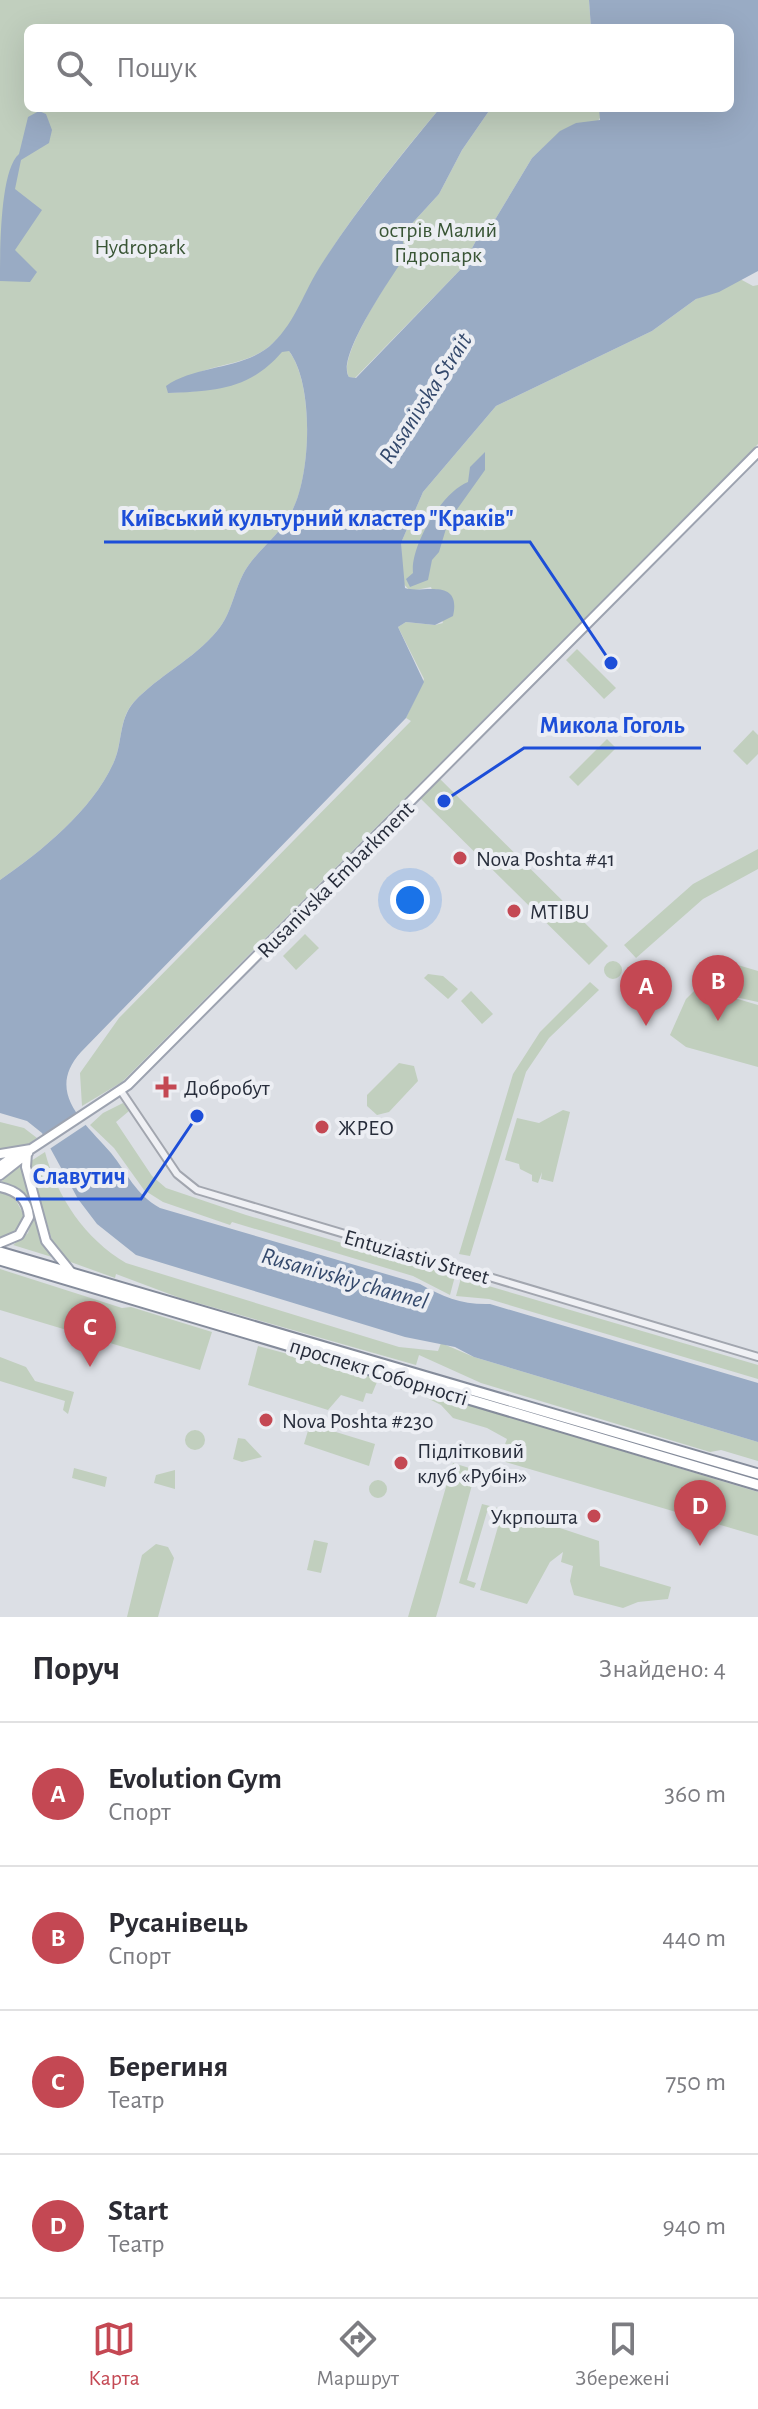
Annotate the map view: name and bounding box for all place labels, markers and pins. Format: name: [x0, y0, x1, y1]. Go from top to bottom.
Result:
callout: Київський культурний кластер "Краків": [104, 494, 530, 542]
callout: Микола Гоголь: [524, 700, 701, 748]
place label: Nova Poshta #41: [476, 848, 615, 870]
marker: Nova Poshta #41: [451, 849, 469, 867]
place label: MTIBU: [530, 901, 590, 923]
marker: MTIBU: [505, 902, 523, 920]
pin: B: [692, 955, 744, 1021]
pin: A: [620, 960, 672, 1026]
marker: Добробут: [155, 1076, 177, 1098]
place label: Добробут: [184, 1077, 271, 1099]
place label: ЖРЕО: [338, 1117, 394, 1139]
marker: ЖРЕО: [313, 1118, 331, 1136]
callout: Славутич: [16, 1151, 141, 1199]
pin: C: [64, 1301, 116, 1367]
place label: Nova Poshta #230: [282, 1410, 434, 1432]
marker: Nova Poshta #230: [257, 1411, 275, 1429]
place label: Підлітковий клуб «Рубін»: [417, 1440, 527, 1487]
marker: Підлітковий клуб «Рубін»: [392, 1454, 410, 1472]
pin: D: [674, 1480, 726, 1546]
place label: Укрпошта: [490, 1506, 578, 1528]
marker: Укрпошта: [585, 1507, 603, 1525]

